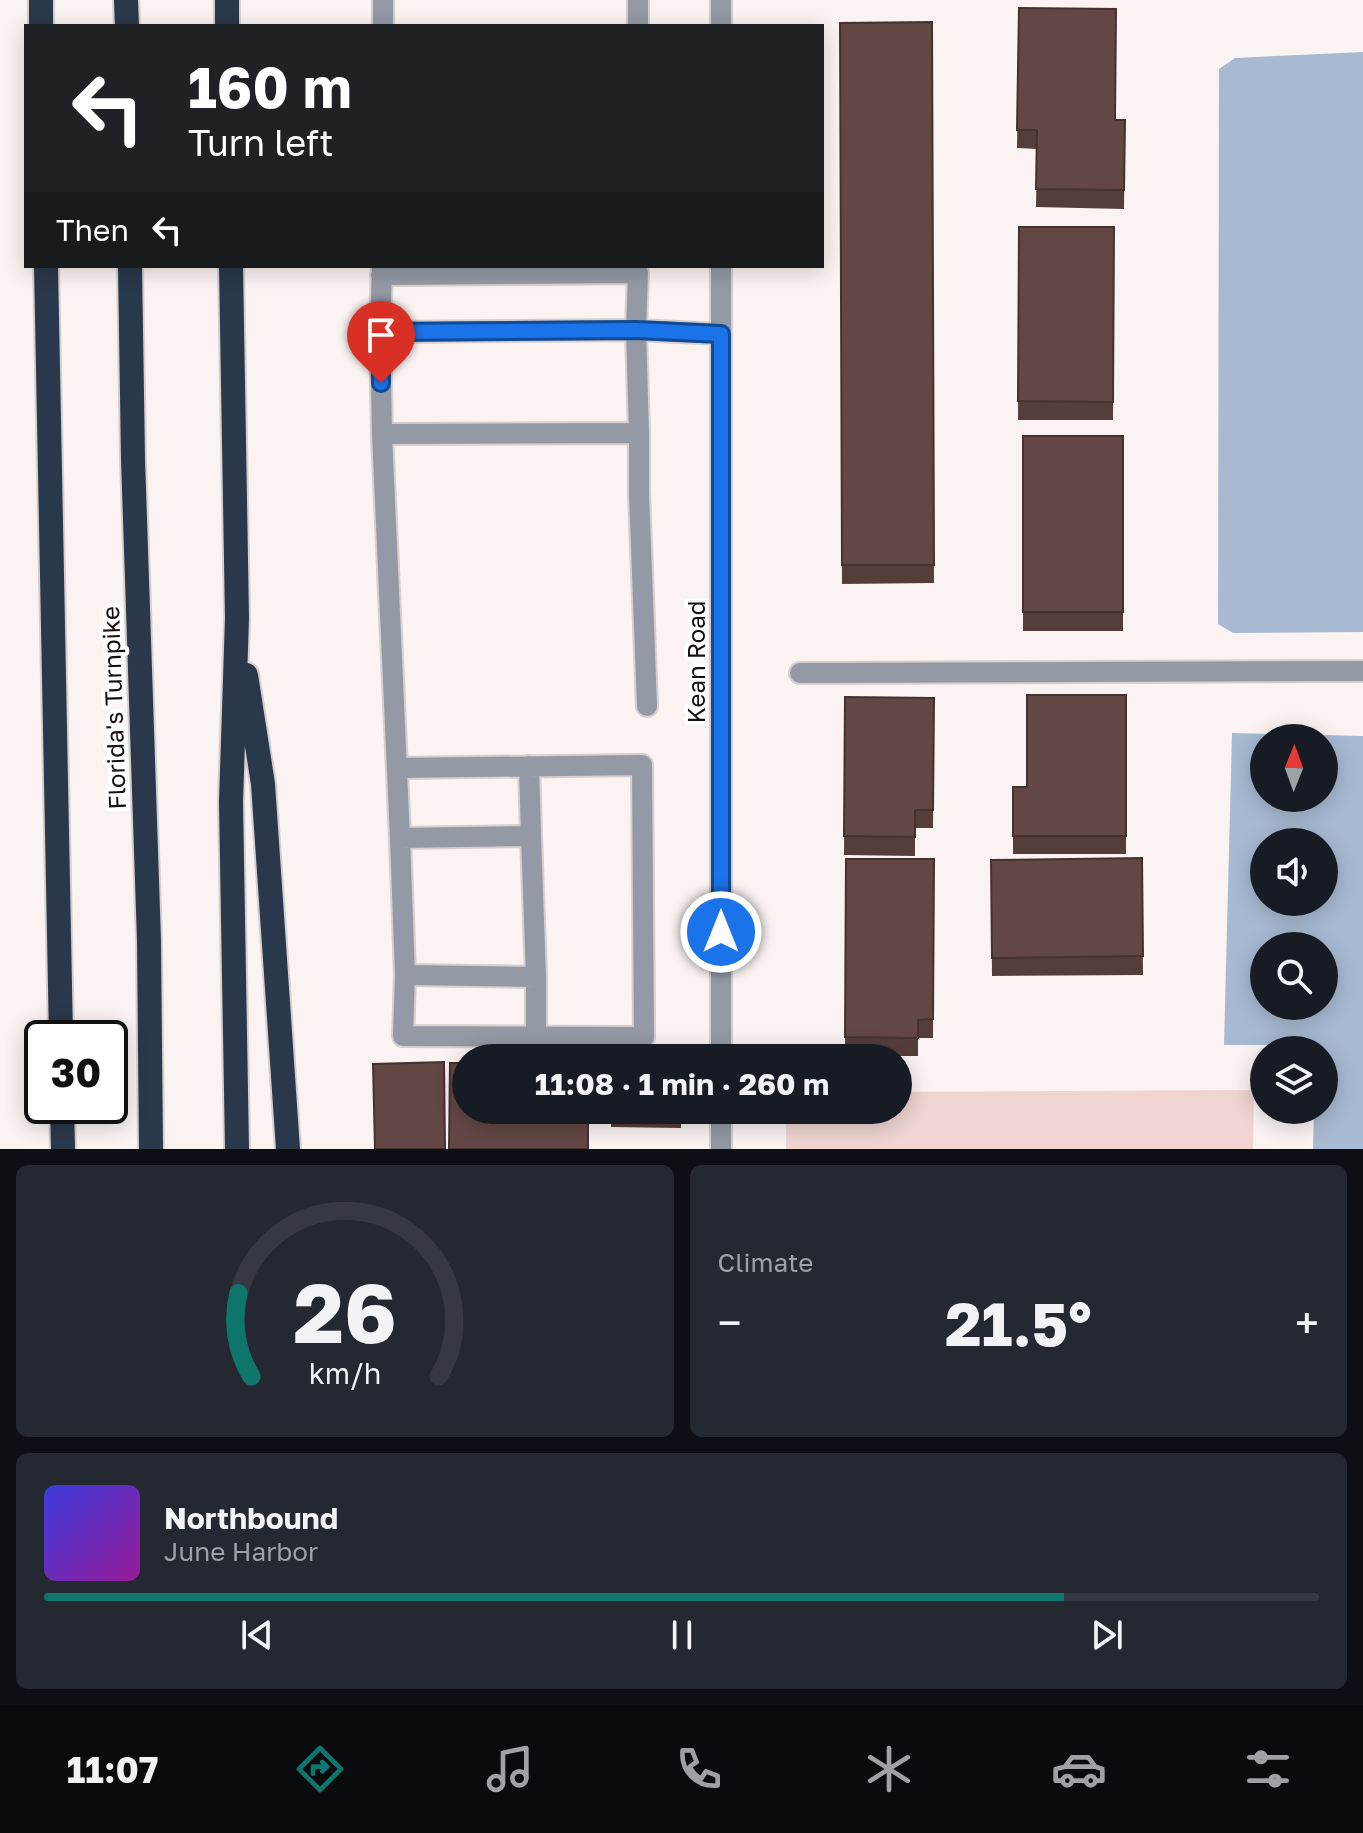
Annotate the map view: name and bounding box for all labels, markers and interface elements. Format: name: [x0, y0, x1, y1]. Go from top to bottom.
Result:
text: 160 m: [188, 53, 352, 120]
icon: left: [56, 56, 160, 160]
text: Turn left: [188, 121, 334, 164]
icon: left: [145, 208, 189, 252]
text: Then: [56, 212, 129, 248]
pin: [347, 301, 415, 383]
icon: arrive: [359, 313, 403, 357]
street label: Kean Road: [681, 600, 710, 724]
street label: Florida's Turnpike: [95, 606, 131, 810]
north arrow: [1250, 724, 1338, 812]
map controls: [1250, 724, 1338, 1124]
button: sound: [1250, 828, 1338, 916]
position arrow: [679, 890, 763, 974]
button: search: [1250, 932, 1338, 1020]
speed limit sign: 30: [24, 1020, 128, 1124]
button: layers: [1250, 1036, 1338, 1124]
text: 11:08 · 1 min · 260 m: [535, 1066, 829, 1102]
text: Climate: [718, 1247, 813, 1278]
text: 26: [293, 1261, 397, 1361]
text: 21.5°: [945, 1287, 1092, 1359]
text: −: [718, 1296, 742, 1349]
text: +: [1295, 1296, 1319, 1349]
text: km/h: [308, 1356, 381, 1390]
text: Northbound: [164, 1500, 338, 1536]
text: June Harbor: [164, 1536, 318, 1567]
icon: previous: [235, 1613, 279, 1657]
icon: pause: [660, 1613, 704, 1657]
icon: next: [1085, 1613, 1129, 1657]
icon: directions: [292, 1741, 348, 1797]
icon: music: [482, 1741, 538, 1797]
icon: phone: [671, 1741, 727, 1797]
icon: climate: [861, 1741, 917, 1797]
icon: car: [1051, 1741, 1107, 1797]
icon: filters: [1240, 1741, 1296, 1797]
text: 11:07: [67, 1748, 158, 1791]

